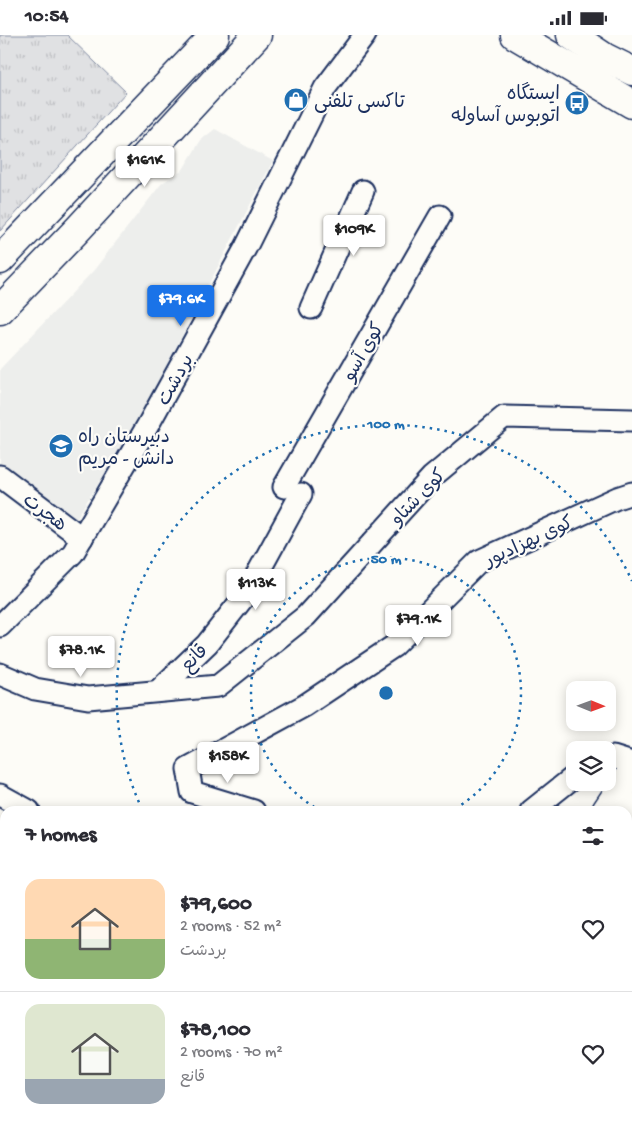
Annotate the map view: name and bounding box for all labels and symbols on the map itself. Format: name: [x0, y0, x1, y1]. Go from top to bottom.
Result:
place label: ایستگاه اتوبوس آساوله: [451, 82, 560, 129]
shop icon: تاکسی تلفنی: [283, 87, 309, 113]
bus stop icon: ایستگاه اتوبوس آساوله: [564, 90, 590, 116]
place label: تاکسی تلفنی: [314, 92, 405, 115]
pin: $161K: [110, 145, 180, 188]
pin: $109K: [319, 215, 389, 257]
pin: $79.6K: [140, 285, 222, 327]
street label: کوی آسو: [336, 318, 391, 388]
street label: بردشت: [154, 351, 201, 410]
text: 100 m: [366, 416, 405, 434]
place label: دبیرستان راه دانش - مریم: [78, 427, 174, 472]
school or university icon: دبیرستان راه دانش - مریم: [48, 433, 74, 459]
street label: کوی شتاو: [386, 465, 452, 533]
street label: هجرت: [17, 490, 70, 538]
street label: کوی بهزادپور: [479, 513, 578, 575]
text: 50 m: [371, 551, 402, 569]
pin: $113K: [221, 569, 291, 611]
pin: $79.1K: [377, 605, 459, 647]
pin: $78.1K: [40, 635, 122, 678]
street label: قانع: [177, 641, 214, 678]
north arrow: [566, 681, 616, 731]
centre of rings: [377, 684, 395, 702]
pin: $158K: [193, 741, 263, 784]

